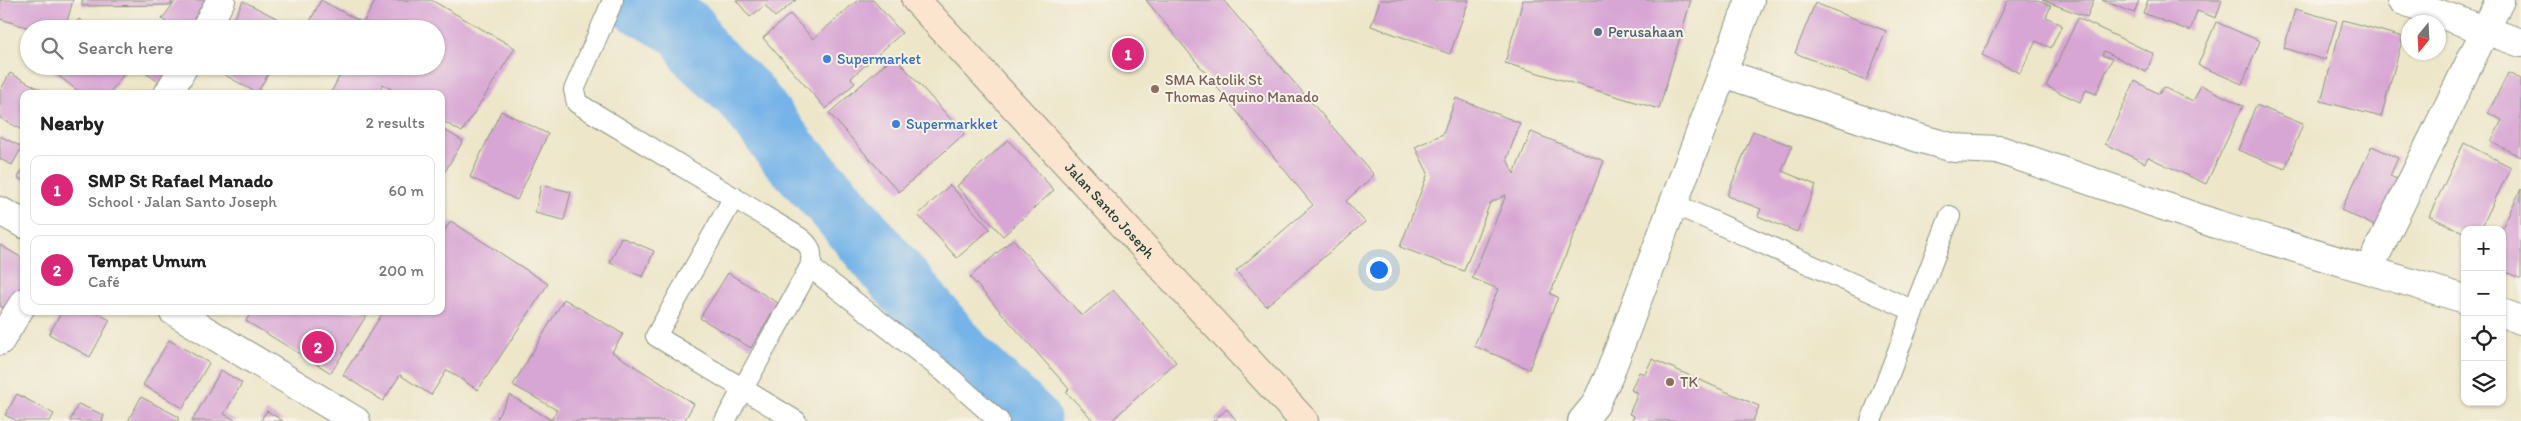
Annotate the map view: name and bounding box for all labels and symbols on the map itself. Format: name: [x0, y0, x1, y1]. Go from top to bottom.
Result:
north arrow: [2401, 15, 2446, 60]
place label: Perusahaan: [1608, 23, 1684, 41]
marker: Perusahaan: [1592, 26, 1604, 38]
pin: 1: [1112, 35, 1144, 73]
place label: Supermarket: [837, 50, 922, 68]
marker: Supermarket: [821, 53, 833, 65]
place label: SMA Katolik St Thomas Aquino Manado: [1165, 71, 1319, 106]
marker: SMA Katolik St Thomas Aquino Manado: [1149, 83, 1161, 95]
place label: Supermarkket: [906, 115, 998, 133]
marker: Supermarkket: [890, 118, 902, 130]
street label: Jalan Santo Joseph: [1061, 159, 1159, 262]
your location: [1366, 257, 1392, 283]
pin: 2: [302, 328, 334, 366]
place label: TK: [1680, 373, 1698, 391]
marker: TK: [1664, 376, 1676, 388]

